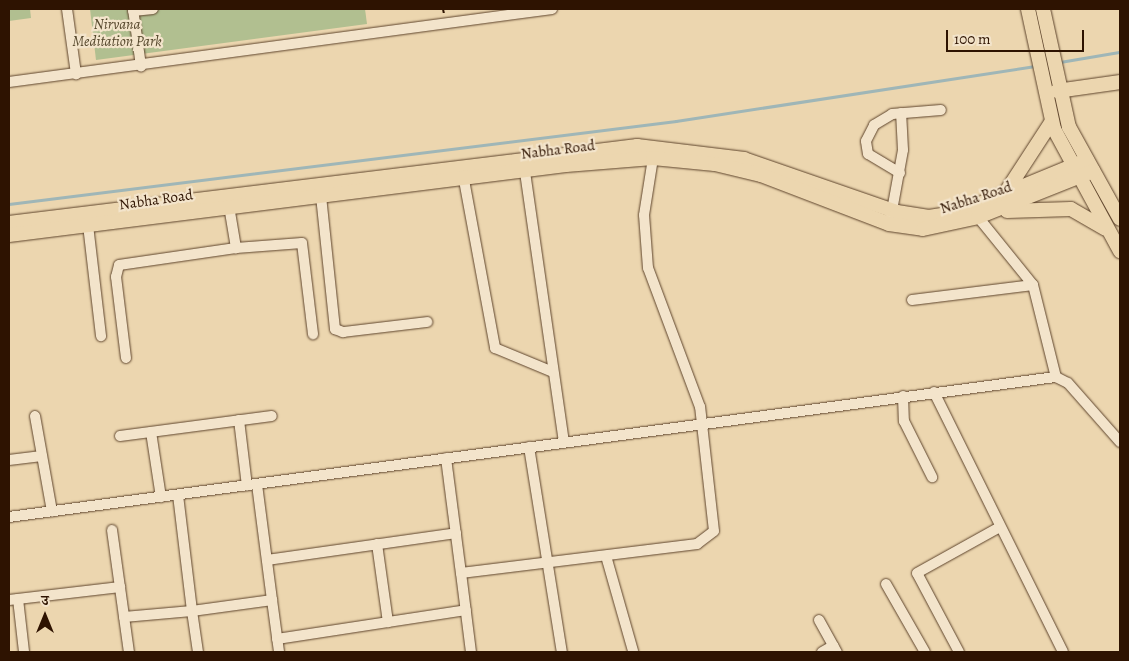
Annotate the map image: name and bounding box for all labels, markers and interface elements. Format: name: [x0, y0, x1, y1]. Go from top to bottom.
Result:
park label: Nirvana Meditation Park: [72, 15, 162, 50]
scale bar: [949, 20, 1086, 52]
text: 100 m: [954, 29, 991, 49]
street label: Nabha Road: [520, 137, 596, 163]
street label: Nabha Road: [938, 178, 1014, 218]
street label: Nabha Road: [118, 186, 194, 214]
north arrow: [20, 591, 70, 641]
text: उ: [41, 591, 49, 610]

